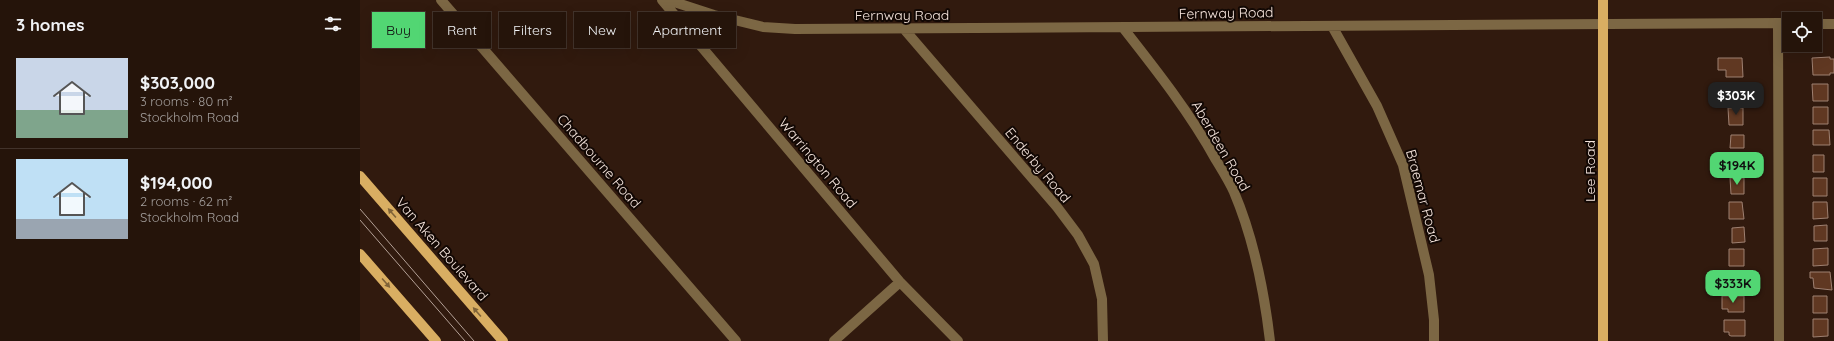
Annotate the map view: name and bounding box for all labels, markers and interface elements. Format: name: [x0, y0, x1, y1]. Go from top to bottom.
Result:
street label: Fernway Road: [1179, 3, 1273, 23]
street label: Fernway Road: [855, 6, 949, 24]
chip: Buy: [372, 12, 425, 48]
chip: Rent: [433, 12, 491, 48]
chip: Filters: [499, 12, 566, 48]
chip: New: [574, 12, 630, 48]
chip: Apartment: [638, 12, 736, 48]
map controls: [1782, 12, 1822, 52]
button: locate: [1782, 12, 1822, 52]
icon: filters: [322, 13, 344, 35]
text: 3 homes: [16, 14, 84, 35]
text: $303,000: [140, 72, 215, 93]
icon: home: [48, 74, 96, 122]
pin: $303K: [1708, 82, 1764, 116]
text: $303K: [1717, 87, 1755, 103]
text: 3 rooms · 80 m²: [140, 93, 233, 109]
street label: Aberdeen Road: [1188, 98, 1254, 194]
text: Stockholm Road: [140, 109, 239, 125]
street label: Chadbourne Road: [553, 110, 645, 212]
street label: Warrington Road: [775, 114, 861, 212]
street label: Enderby Road: [1001, 124, 1075, 206]
street label: Lee Road: [1581, 140, 1599, 202]
street label: Braemar Road: [1402, 147, 1444, 245]
pin: $194K: [1709, 152, 1765, 186]
text: $194K: [1719, 157, 1755, 173]
text: $194,000: [140, 172, 212, 193]
icon: home: [48, 175, 96, 223]
text: 2 rooms · 62 m²: [140, 193, 232, 209]
street label: Van Aken Boulevard: [392, 193, 492, 305]
one-way arrow: [387, 208, 397, 218]
text: Stockholm Road: [140, 209, 239, 225]
pin: $333K: [1705, 270, 1761, 304]
text: $333K: [1714, 275, 1752, 291]
one-way arrow: [381, 278, 390, 288]
one-way arrow: [473, 307, 482, 316]

